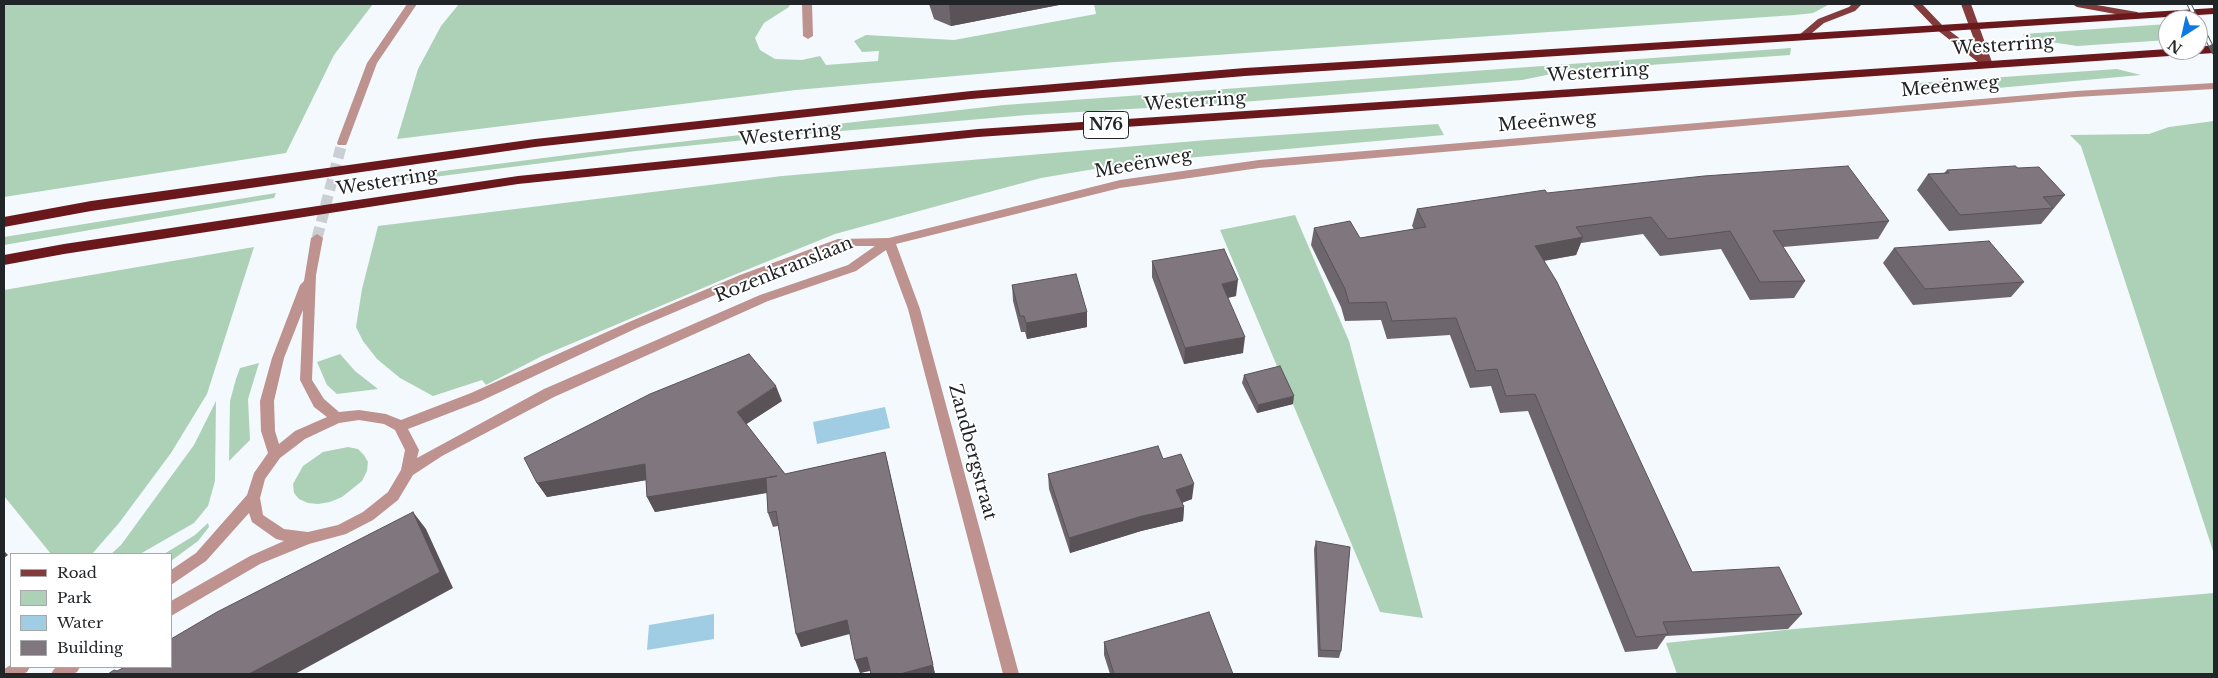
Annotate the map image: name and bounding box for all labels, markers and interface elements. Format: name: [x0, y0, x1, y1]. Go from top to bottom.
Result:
north arrow: [2158, 10, 2208, 60]
street label: Westerring: [1951, 32, 2055, 60]
text: N: [2164, 35, 2186, 58]
street label: Westerring: [1546, 59, 1650, 87]
street label: Meeënweg: [1900, 72, 2000, 102]
street label: Westerring: [1143, 88, 1247, 116]
street label: Meeënweg: [1497, 107, 1597, 137]
road number: N76: [1084, 112, 1128, 138]
street label: Westerring: [738, 119, 842, 151]
street label: Meeënweg: [1093, 145, 1193, 183]
street label: Westerring: [335, 163, 439, 201]
street label: Rozenkranslaan: [712, 232, 856, 308]
street label: Zandbergstraat: [943, 382, 1001, 522]
legend: [10, 553, 172, 668]
text: Road: [57, 563, 97, 582]
text: Park: [57, 588, 92, 607]
text: Water: [57, 613, 103, 632]
text: Building: [57, 638, 123, 657]

